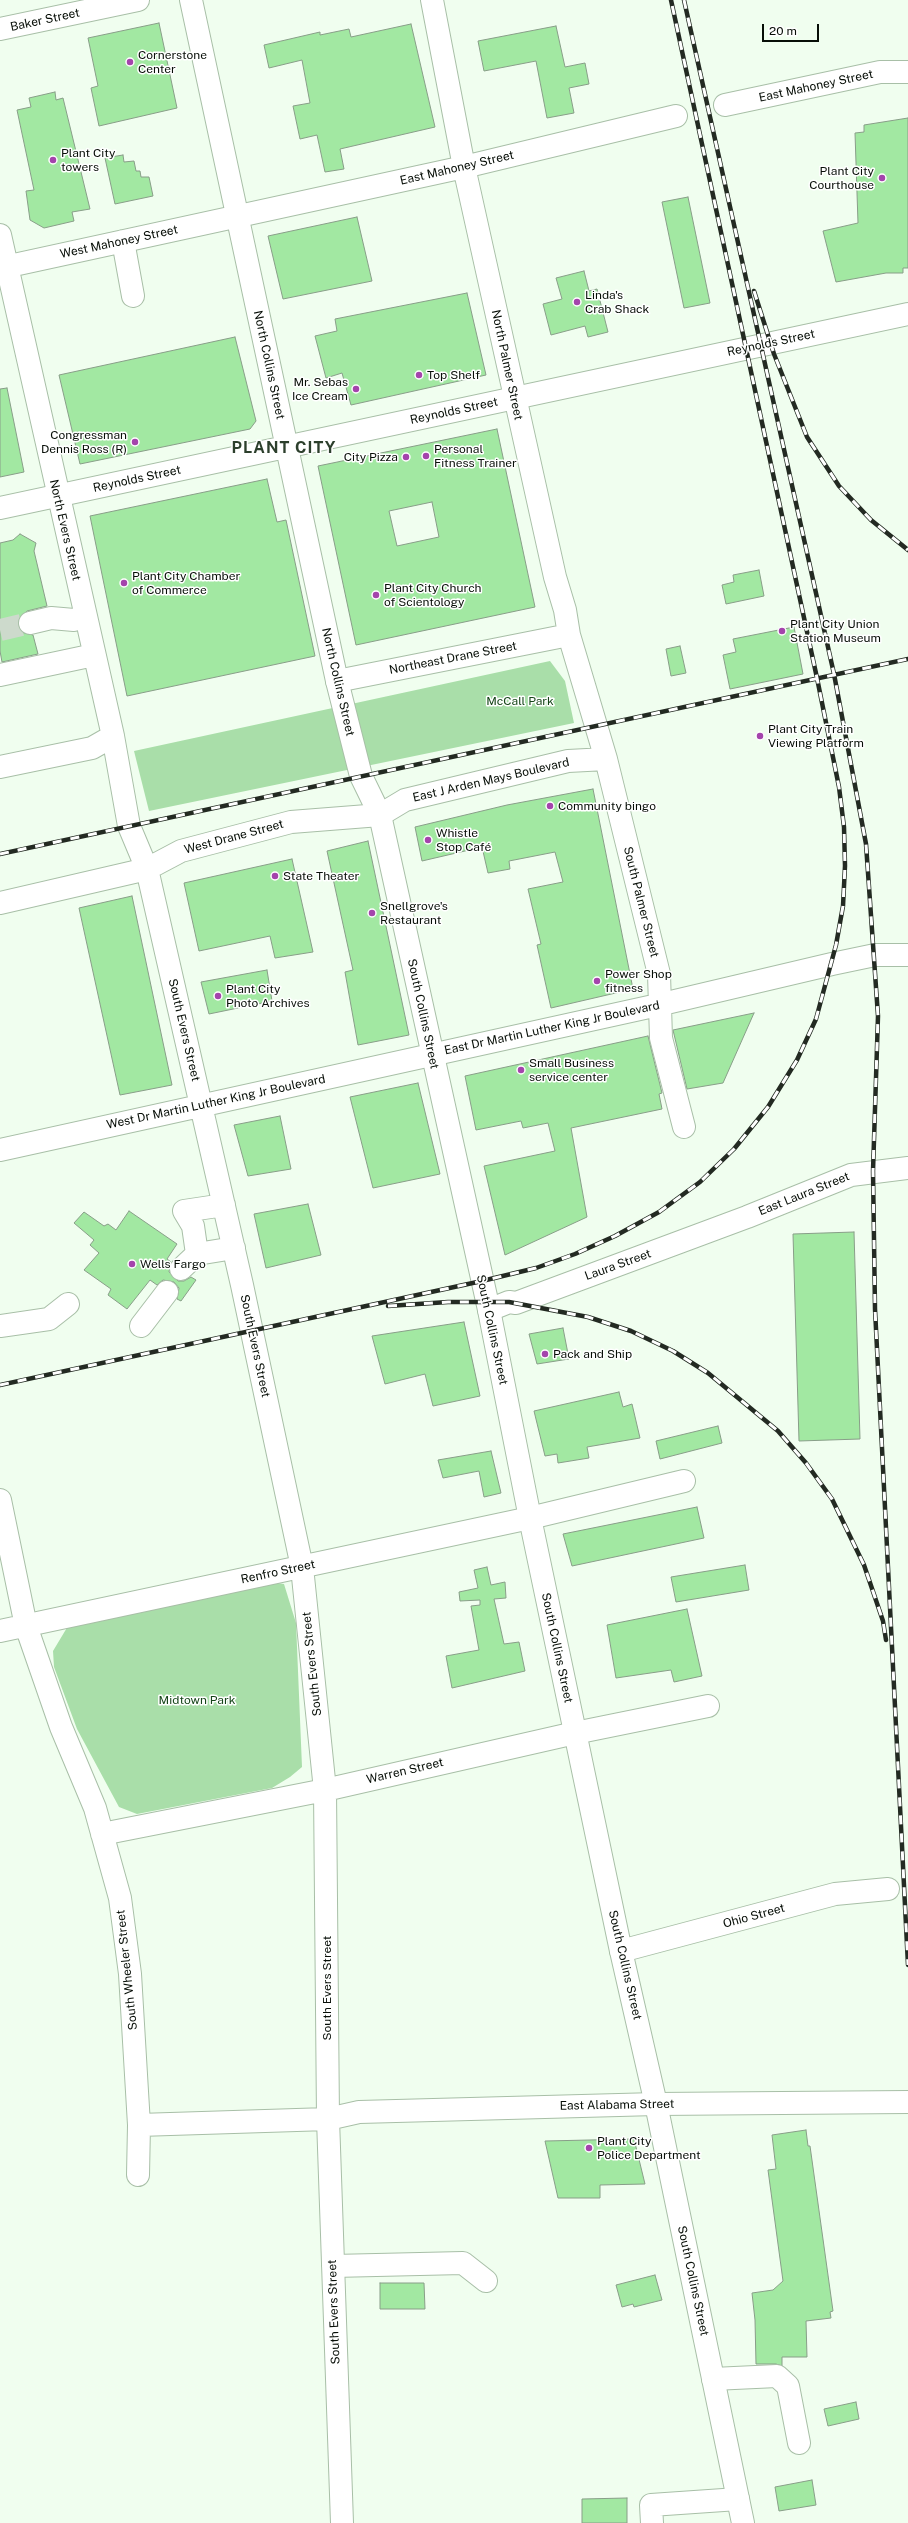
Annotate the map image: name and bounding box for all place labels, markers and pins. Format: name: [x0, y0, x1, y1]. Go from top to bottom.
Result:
place label: Cornerstone Center: [138, 48, 207, 76]
marker: Cornerstone Center: [125, 57, 135, 67]
place label: Plant City towers: [61, 146, 115, 174]
marker: Plant City towers: [48, 155, 58, 165]
place label: Plant City Courthouse: [809, 164, 874, 192]
marker: Plant City Courthouse: [877, 173, 887, 183]
place label: Linda's Crab Shack: [585, 288, 649, 316]
marker: Linda's Crab Shack: [572, 297, 582, 307]
place label: Top Shelf: [427, 368, 480, 382]
marker: Top Shelf: [414, 370, 424, 380]
place label: Mr. Sebas Ice Cream: [292, 375, 348, 403]
marker: Mr. Sebas Ice Cream: [351, 384, 361, 394]
place label: Congressman Dennis Ross (R): [41, 428, 127, 456]
marker: Congressman Dennis Ross (R): [130, 437, 140, 447]
place label: Personal Fitness Trainer: [434, 442, 517, 470]
place label: City Pizza: [344, 450, 398, 464]
marker: Personal Fitness Trainer: [421, 451, 431, 461]
marker: City Pizza: [401, 452, 411, 462]
place label: Plant City Chamber of Commerce: [132, 569, 240, 597]
marker: Plant City Chamber of Commerce: [119, 578, 129, 588]
place label: Plant City Church of Scientology: [384, 581, 482, 609]
marker: Plant City Church of Scientology: [371, 590, 381, 600]
place label: Plant City Union Station Museum: [790, 617, 881, 645]
marker: Plant City Union Station Museum: [777, 626, 787, 636]
place label: Plant City Train Viewing Platform: [768, 722, 864, 750]
marker: Plant City Train Viewing Platform: [755, 731, 765, 741]
place label: Community bingo: [558, 799, 656, 813]
marker: Community bingo: [545, 801, 555, 811]
place label: Whistle Stop Café: [436, 826, 491, 854]
marker: Whistle Stop Café: [423, 835, 433, 845]
place label: State Theater: [283, 869, 359, 883]
marker: State Theater: [270, 871, 280, 881]
place label: Snellgrove's Restaurant: [380, 899, 448, 927]
marker: Snellgrove's Restaurant: [367, 908, 377, 918]
place label: Power Shop fitness: [605, 967, 672, 995]
marker: Power Shop fitness: [592, 976, 602, 986]
place label: Plant City Photo Archives: [226, 982, 309, 1010]
marker: Plant City Photo Archives: [213, 991, 223, 1001]
place label: Small Business service center: [529, 1056, 614, 1084]
marker: Small Business service center: [516, 1065, 526, 1075]
place label: Wells Fargo: [140, 1257, 206, 1271]
marker: Wells Fargo: [127, 1259, 137, 1269]
place label: Pack and Ship: [553, 1347, 632, 1361]
marker: Pack and Ship: [540, 1349, 550, 1359]
place label: Plant City Police Department: [597, 2134, 701, 2162]
marker: Plant City Police Department: [584, 2143, 594, 2153]

